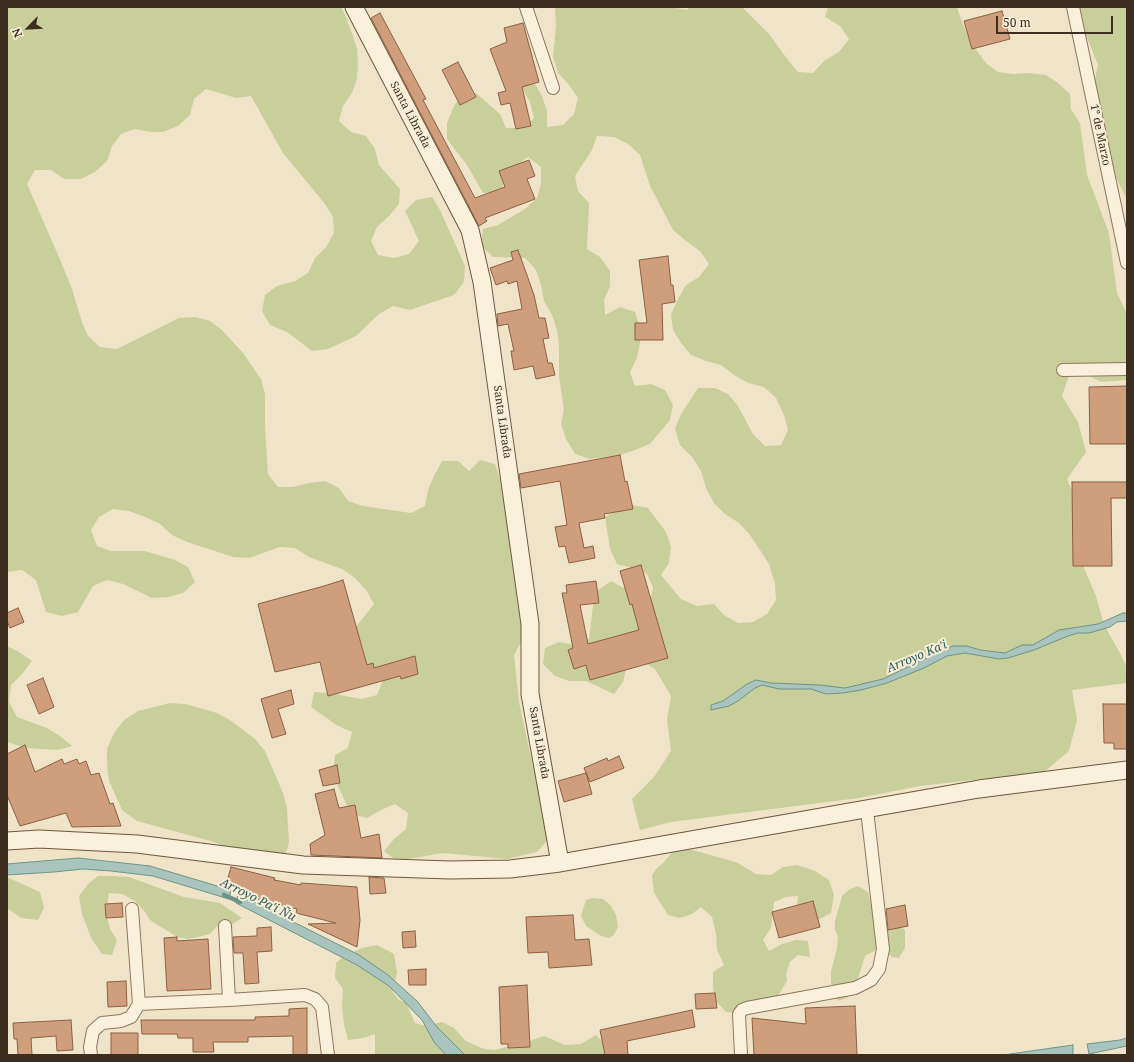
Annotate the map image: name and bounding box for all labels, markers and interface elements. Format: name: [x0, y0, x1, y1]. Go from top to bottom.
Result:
north arrow: [8, 8, 48, 48]
scale bar: [998, 8, 1115, 34]
text: 50 m: [1003, 14, 1031, 31]
text: N: [8, 26, 25, 40]
street label: Santa Librada: [387, 79, 433, 151]
street label: 1° de Marzo: [1087, 103, 1113, 167]
street label: Santa Librada: [490, 385, 514, 459]
water label: Arroyo Ka'i: [885, 638, 949, 676]
street label: Santa Librada: [526, 706, 552, 780]
water label: Arroyo Pa'i Ñu: [218, 875, 298, 925]

